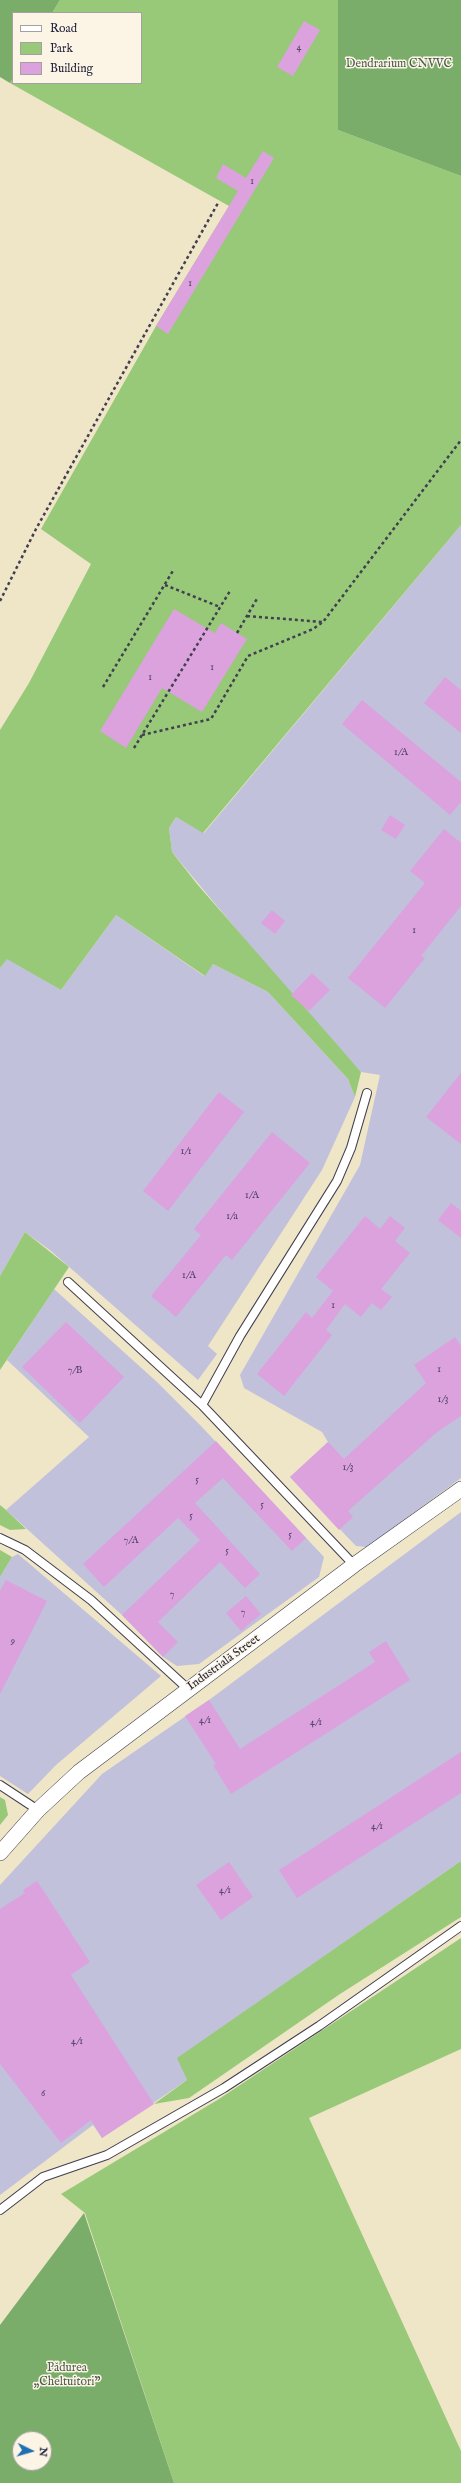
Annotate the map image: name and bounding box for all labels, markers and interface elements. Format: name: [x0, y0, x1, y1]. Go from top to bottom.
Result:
legend: [12, 12, 142, 84]
text: Road: [50, 21, 77, 36]
text: Park: [50, 41, 73, 56]
house number: 4: [297, 42, 301, 54]
park label: Dendrarium CNVVC: [346, 58, 452, 72]
text: Building: [50, 61, 93, 76]
house number: 1: [250, 176, 254, 188]
house number: 1: [188, 278, 192, 290]
house number: 1: [210, 662, 214, 674]
house number: 1: [148, 672, 152, 684]
house number: 1/A: [394, 747, 408, 759]
house number: 1: [412, 925, 416, 937]
house number: 1/1: [181, 1146, 191, 1158]
house number: 1/A: [245, 1190, 259, 1202]
house number: 1/a: [226, 1211, 238, 1223]
house number: 1/A: [182, 1270, 196, 1282]
house number: 1: [331, 1300, 335, 1312]
house number: 1: [437, 1364, 441, 1376]
house number: 7/B: [68, 1365, 82, 1377]
house number: 1/3: [438, 1394, 448, 1406]
house number: 1/3: [343, 1462, 353, 1474]
house number: 5: [195, 1474, 199, 1486]
house number: 5: [260, 1499, 264, 1511]
house number: 5: [189, 1510, 193, 1522]
house number: 5: [288, 1529, 292, 1541]
house number: 7/A: [124, 1535, 138, 1547]
house number: 5: [225, 1545, 229, 1557]
house number: 7: [170, 1589, 174, 1601]
house number: 7: [241, 1607, 245, 1619]
street label: Industrială Street: [185, 1632, 263, 1694]
house number: 9: [11, 1636, 15, 1648]
house number: 4/1: [199, 1715, 211, 1727]
house number: 4/1: [310, 1717, 322, 1729]
house number: 4/1: [371, 1821, 383, 1833]
house number: 4/1: [219, 1885, 231, 1897]
house number: 4/1: [71, 2036, 83, 2048]
house number: 6: [41, 2088, 45, 2100]
park label: Pădurea „Cheltuitori”: [33, 2362, 101, 2390]
north arrow: [12, 2431, 52, 2471]
text: N: [36, 2447, 50, 2457]

